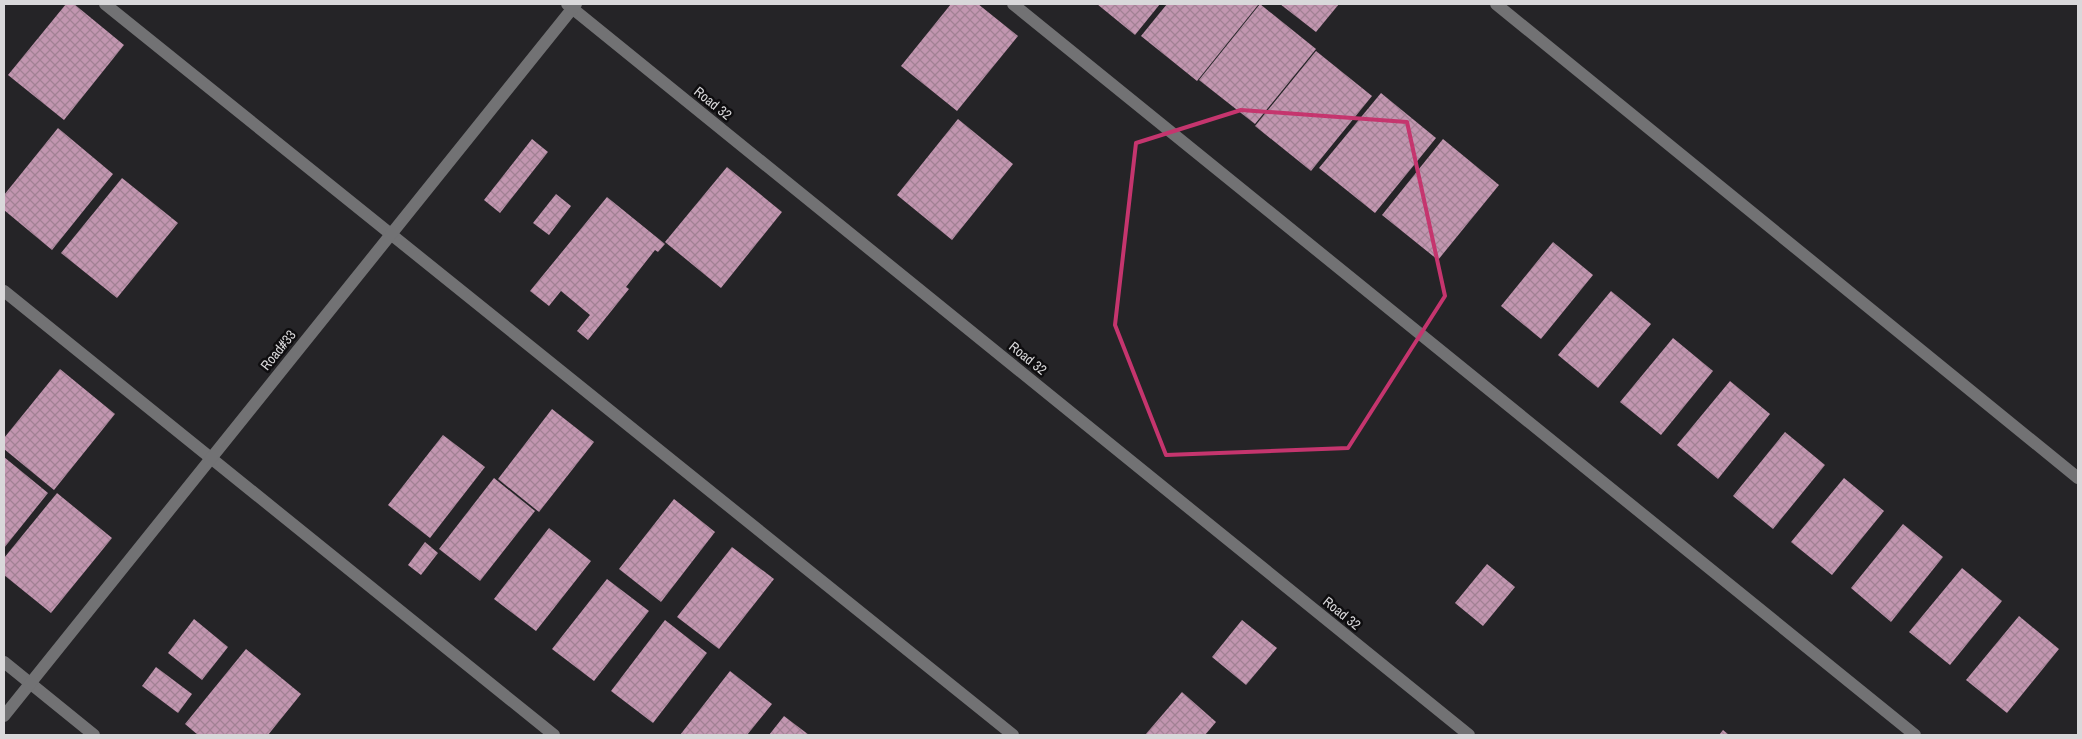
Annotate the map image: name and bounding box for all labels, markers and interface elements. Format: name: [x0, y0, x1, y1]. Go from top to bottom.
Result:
street label: Road 32: [690, 82, 736, 124]
street label: Road#33: [256, 326, 300, 374]
street label: Road 32: [1005, 337, 1051, 379]
street label: Road 32: [1319, 592, 1365, 634]

